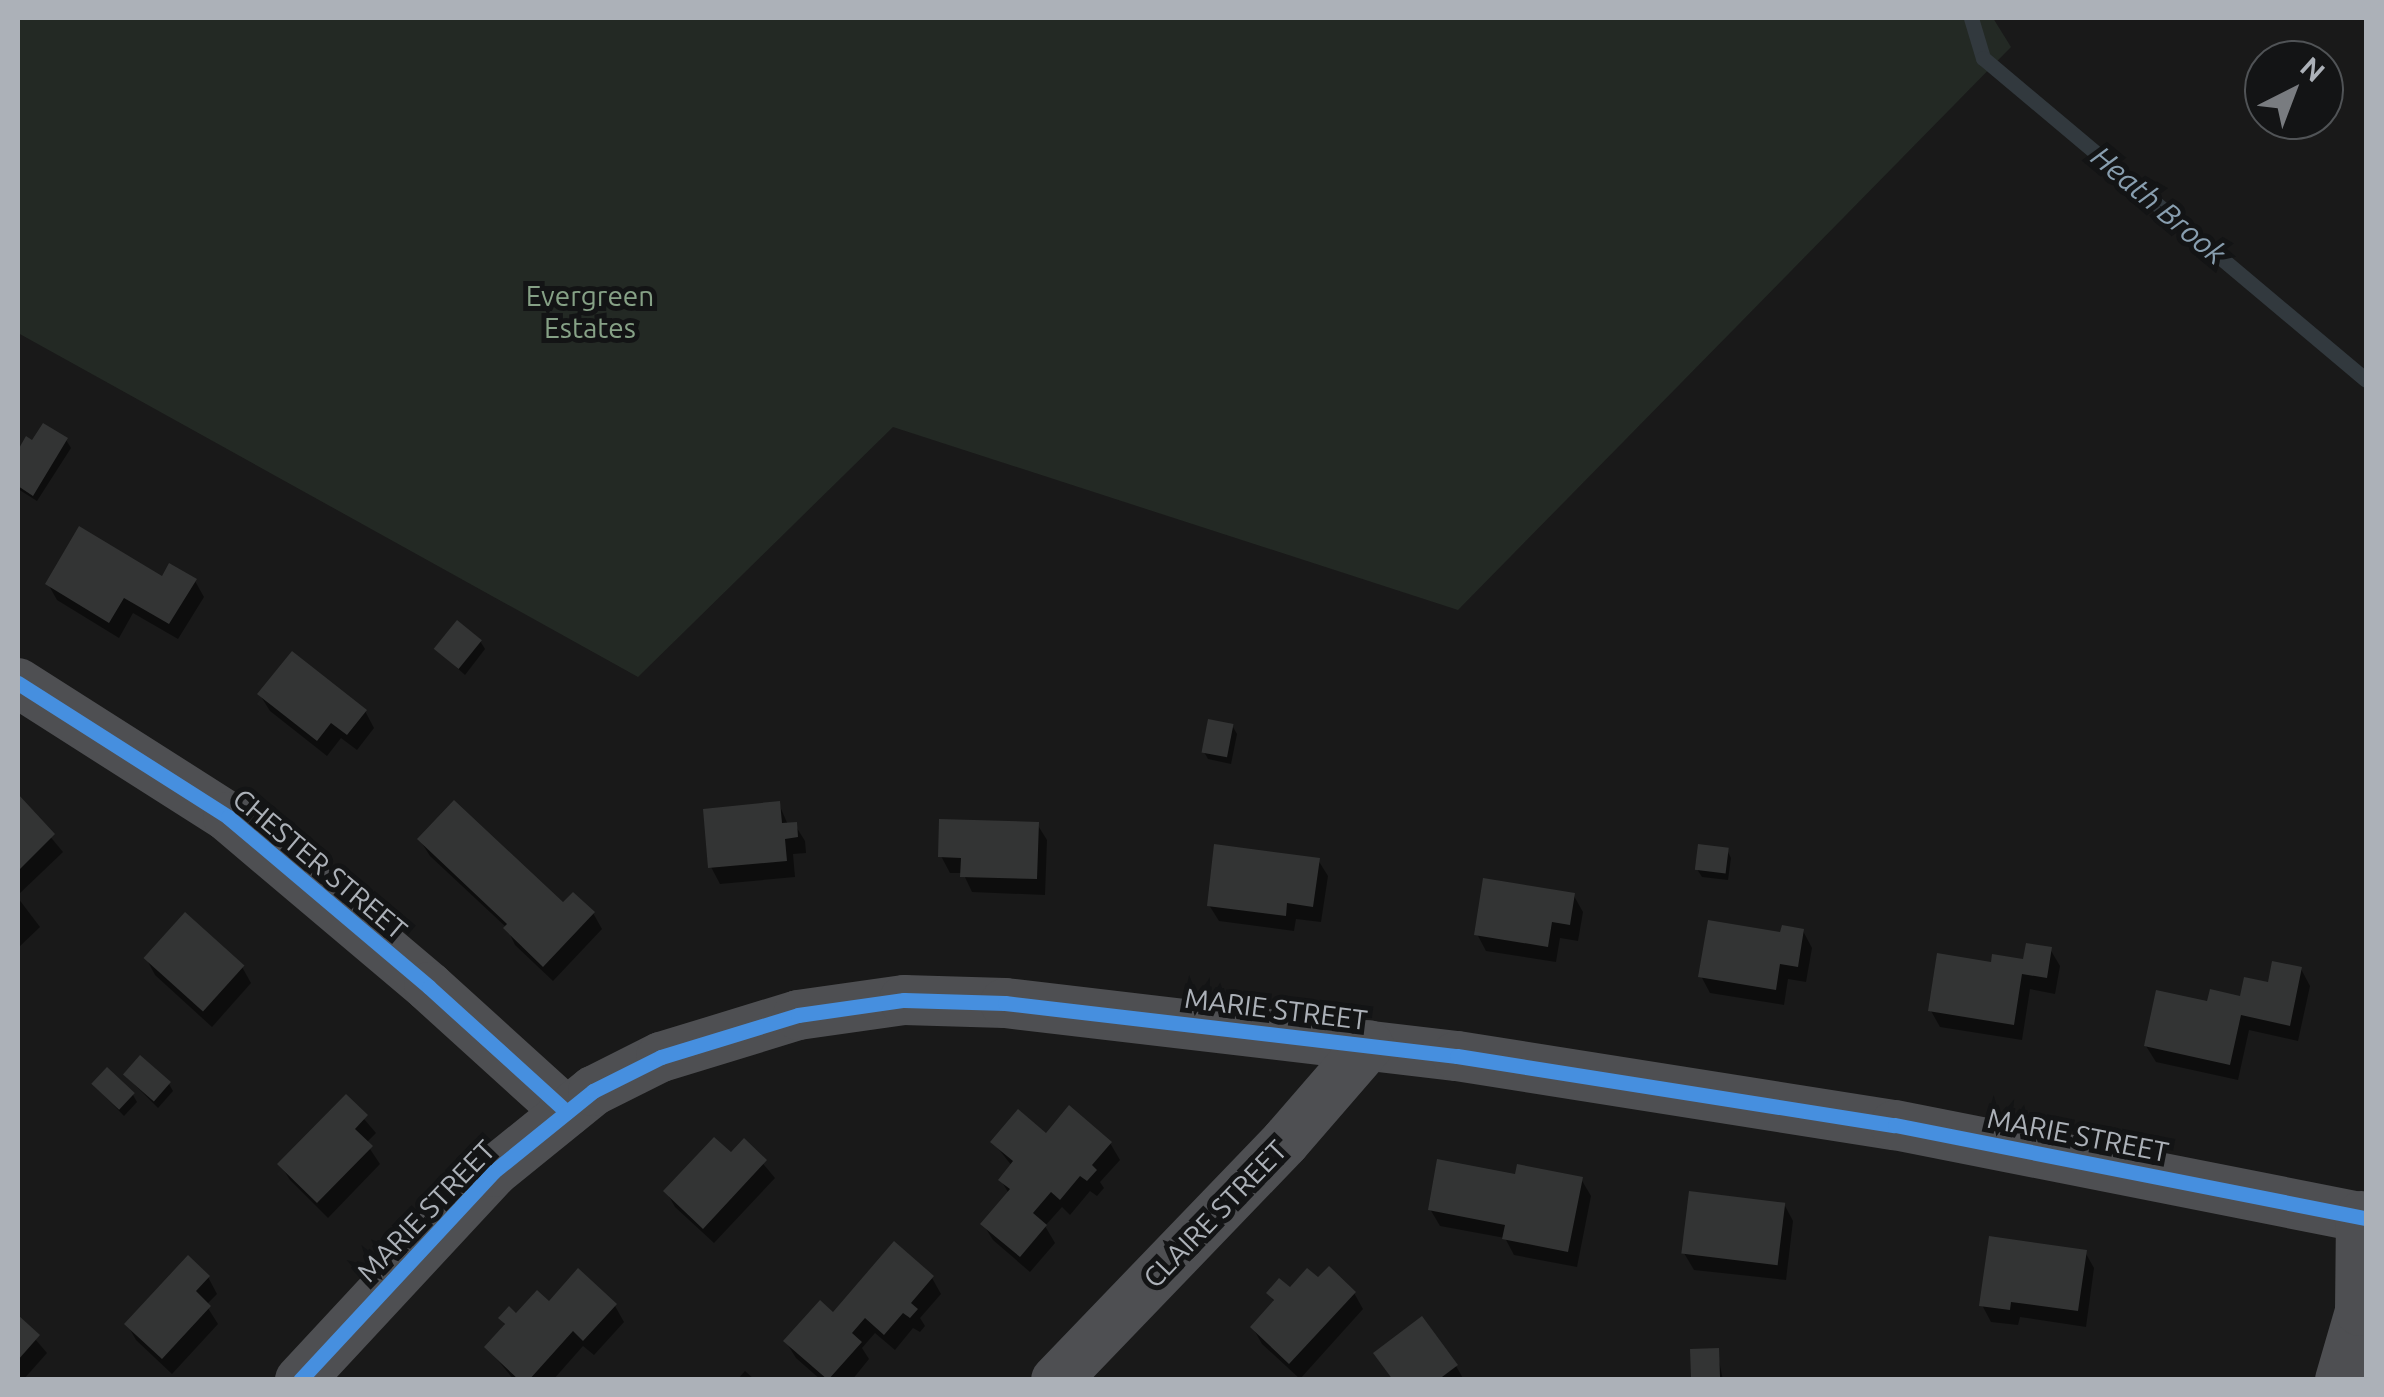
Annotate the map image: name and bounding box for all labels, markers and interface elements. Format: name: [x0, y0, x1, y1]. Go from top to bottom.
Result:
north arrow: [2244, 40, 2344, 140]
text: N: [2295, 50, 2331, 87]
water label: Heath Brook: [2084, 138, 2234, 272]
park label: Evergreen Estates: [526, 279, 654, 345]
street label: CHESTER STREET: [226, 781, 414, 947]
street label: MARIE STREET: [1183, 981, 1369, 1037]
street label: MARIE STREET: [1985, 1101, 2171, 1169]
street label: MARIE STREET: [350, 1133, 502, 1289]
street label: CLAIRE STREET: [1136, 1133, 1294, 1295]

